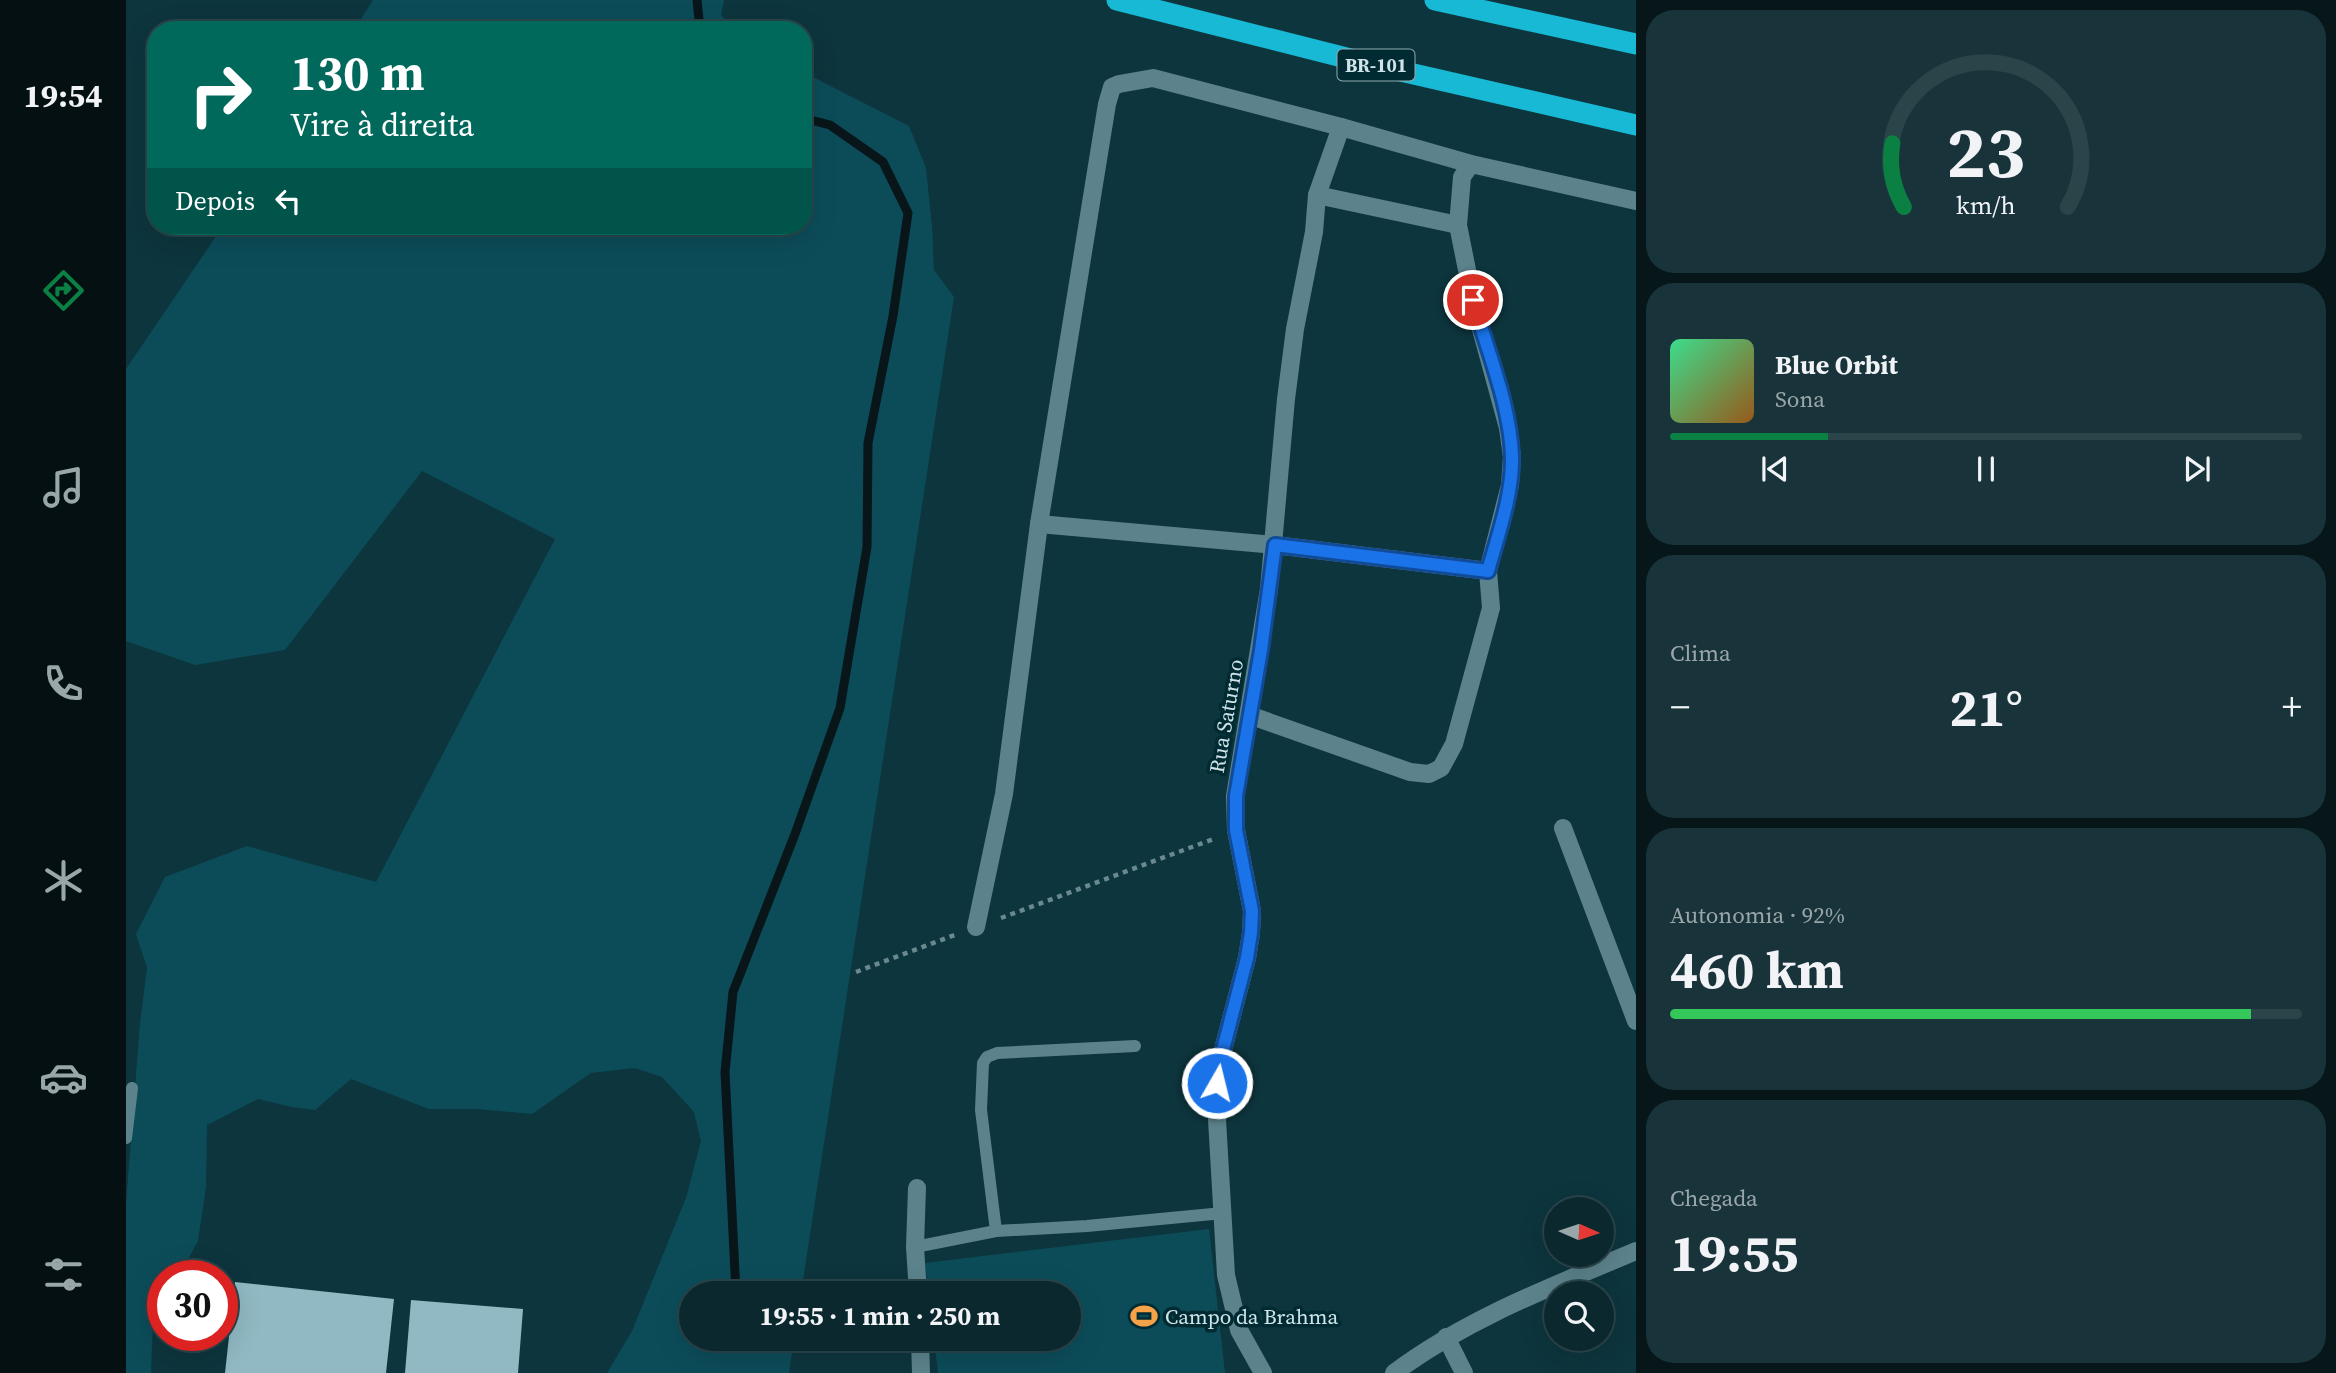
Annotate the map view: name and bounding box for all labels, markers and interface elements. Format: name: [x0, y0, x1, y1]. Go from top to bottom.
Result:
text: 130 m: [290, 39, 425, 106]
icon: right: [175, 49, 266, 140]
road number: BR-101: [1338, 50, 1414, 80]
text: 19:54: [24, 74, 102, 118]
text: Vire à direita: [290, 103, 474, 147]
text: 23: [1947, 103, 2025, 202]
icon: left: [269, 182, 307, 220]
text: Depois: [175, 183, 255, 219]
text: km/h: [1956, 188, 2016, 222]
icon: directions: [39, 266, 88, 315]
pin: [1443, 270, 1503, 330]
icon: arrive: [1454, 281, 1492, 319]
text: Blue Orbit: [1775, 347, 1898, 383]
text: Sona: [1775, 383, 1825, 415]
icon: previous: [1756, 450, 1794, 488]
icon: pause: [1967, 450, 2005, 488]
icon: next: [2178, 450, 2216, 488]
icon: music: [39, 463, 88, 512]
text: Clima: [1670, 637, 1731, 669]
street label: Rua Saturno: [1202, 657, 1250, 775]
icon: phone: [39, 659, 88, 708]
text: 21°: [1949, 672, 2023, 743]
text: −: [1670, 681, 1690, 733]
text: +: [2282, 681, 2302, 733]
icon: climate: [39, 856, 88, 905]
text: Autonomia · 92%: [1670, 899, 1845, 931]
text: 460 km: [1670, 934, 1844, 1005]
position arrow: [1180, 1046, 1254, 1120]
icon: car: [39, 1053, 88, 1102]
text: Chegada: [1670, 1182, 1758, 1214]
north arrow: [1544, 1197, 1614, 1267]
map controls: [1544, 1197, 1614, 1351]
text: 19:55: [1670, 1217, 1798, 1288]
icon: filters: [39, 1250, 88, 1299]
speed limit sign: 30: [147, 1260, 238, 1351]
button: search: [1544, 1281, 1614, 1351]
text: 19:55 · 1 min · 250 m: [760, 1298, 1000, 1334]
sports icon: Campo da Brahma: [1129, 1301, 1159, 1331]
place label: Campo da Brahma: [1165, 1302, 1338, 1331]

